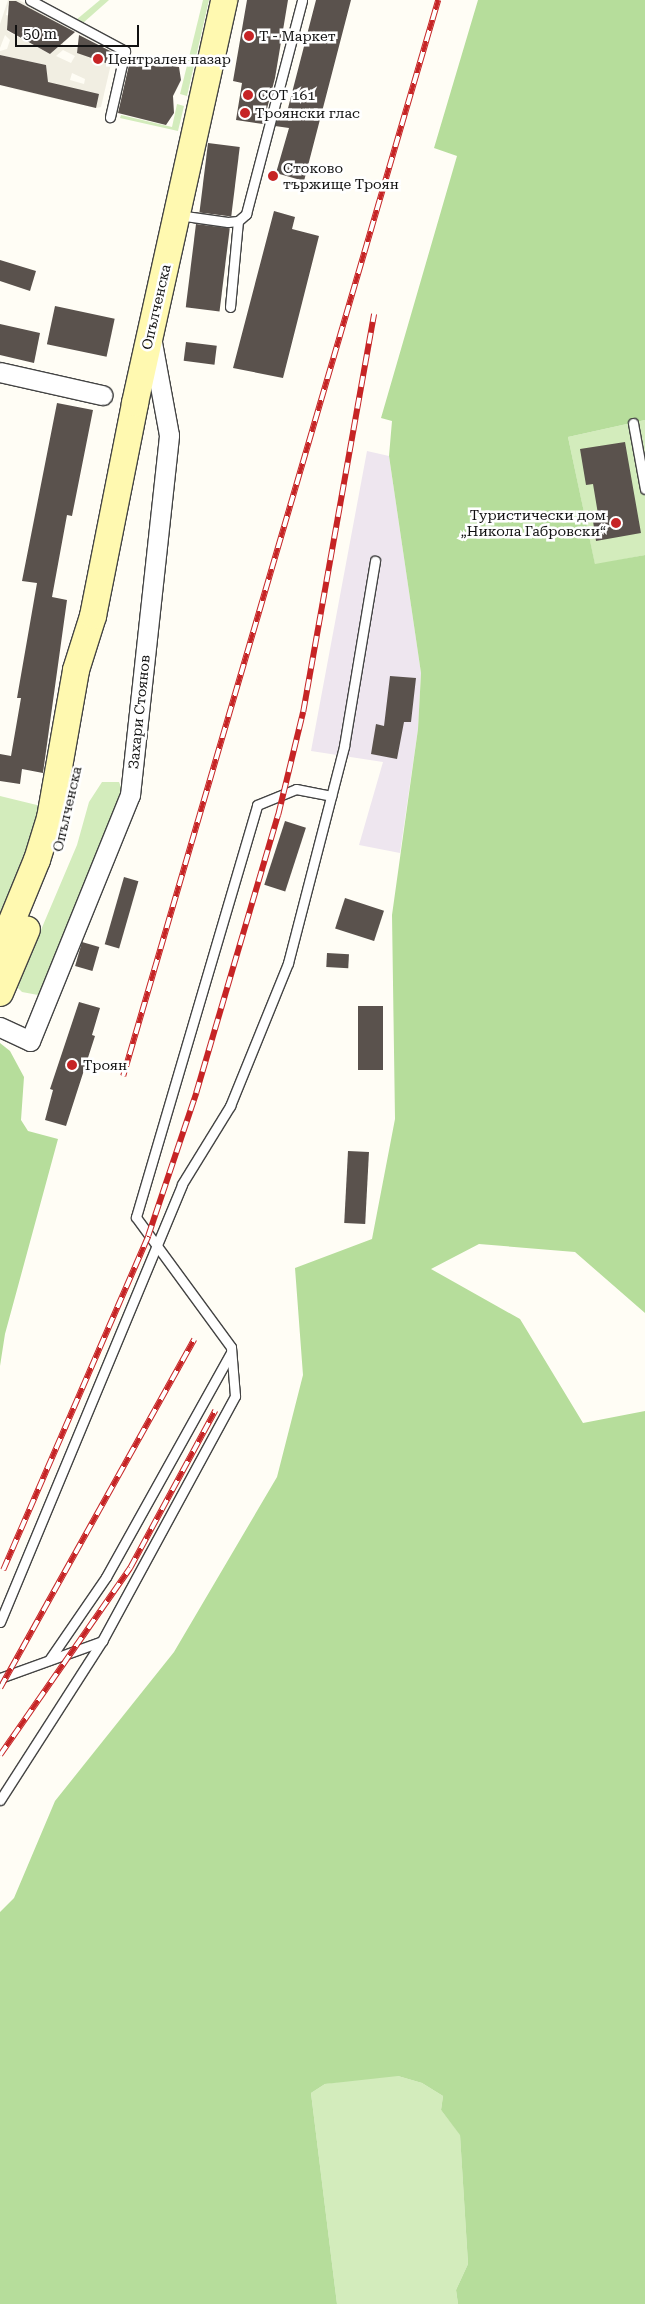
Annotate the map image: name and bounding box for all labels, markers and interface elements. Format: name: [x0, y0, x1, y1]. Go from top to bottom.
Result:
scale bar: [18, 15, 141, 47]
text: 50 m: [23, 25, 57, 43]
place label: Т - Маркет: [259, 28, 336, 44]
marker: Т - Маркет: [243, 30, 255, 42]
place label: Централен пазар: [108, 51, 231, 67]
marker: Централен пазар: [92, 53, 104, 65]
place label: СОТ 161: [258, 87, 315, 103]
marker: СОТ 161: [242, 89, 254, 101]
place label: Троянски глас: [255, 105, 360, 121]
marker: Троянски глас: [239, 107, 251, 119]
place label: Стоково тържище Троян: [283, 160, 399, 192]
marker: Стоково тържище Троян: [267, 170, 279, 182]
street label: Опълченска: [138, 263, 174, 351]
place label: Туристически дом „Никола Габровски“: [461, 507, 606, 540]
marker: Туристически дом „Никола Габровски“: [610, 517, 622, 529]
street label: Захари Стоянов: [125, 654, 153, 770]
street label: Опълченска: [49, 765, 85, 853]
place label: Троян: [83, 1057, 127, 1073]
marker: Троян: [65, 1058, 79, 1072]

